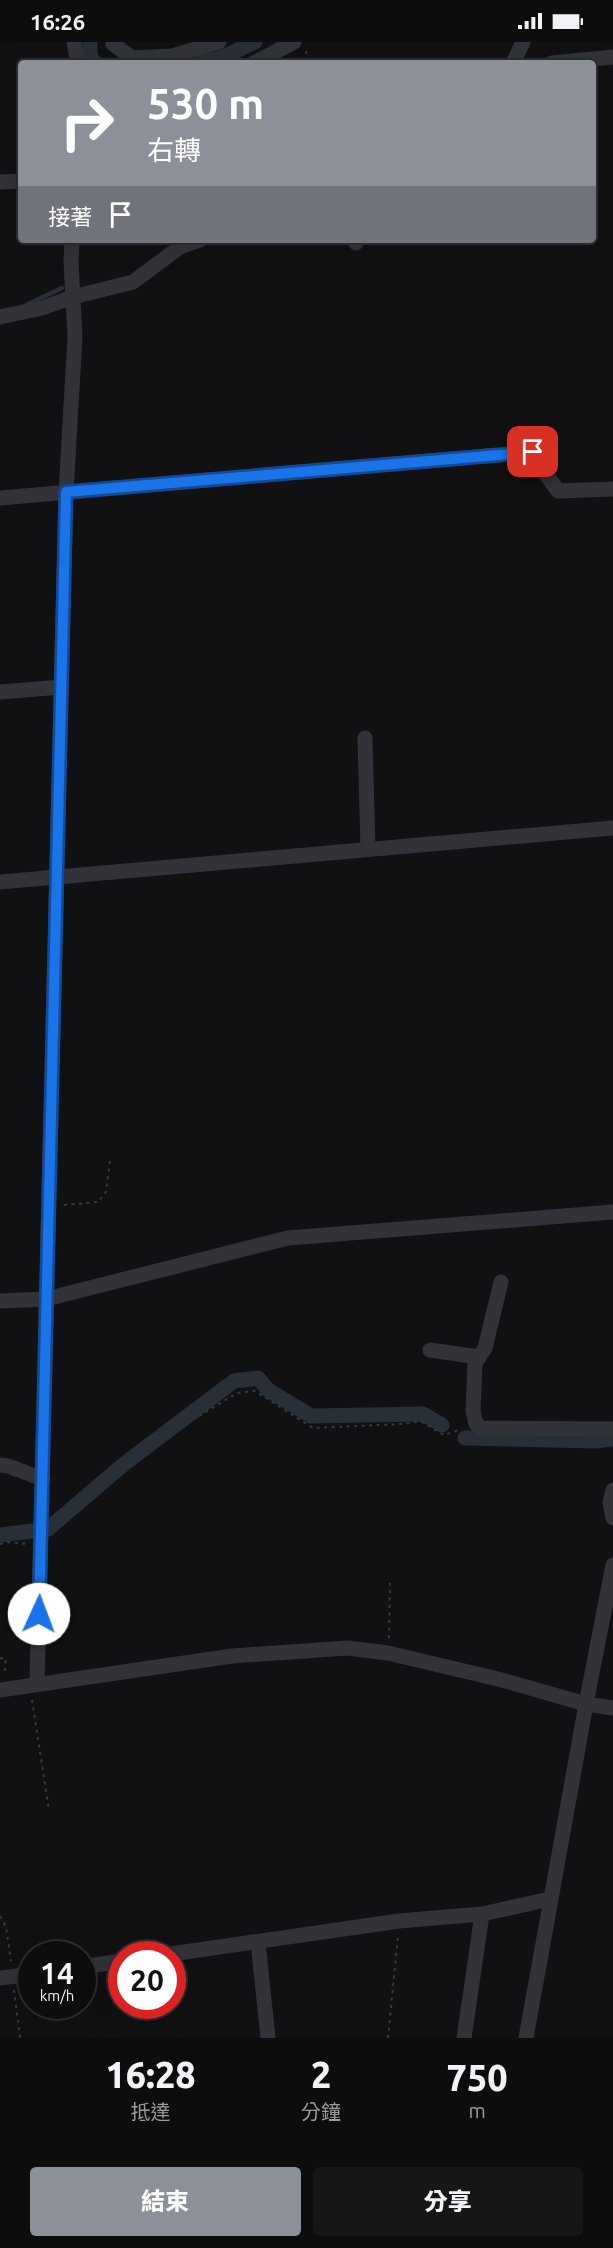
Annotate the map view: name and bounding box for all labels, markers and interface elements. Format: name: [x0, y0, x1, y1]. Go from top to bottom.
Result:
text: 16:26: [30, 9, 85, 34]
text: 530 m: [147, 80, 264, 127]
icon: right: [48, 84, 126, 162]
text: 右轉: [147, 135, 201, 165]
icon: arrive: [104, 198, 137, 231]
text: 接著: [48, 204, 92, 229]
pin: [507, 426, 558, 477]
icon: arrive: [516, 435, 549, 468]
position arrow: [7, 1582, 71, 1646]
speed limit sign: 20: [108, 1941, 186, 2019]
text: 14: [40, 1956, 74, 1990]
text: km/h: [40, 1987, 74, 2004]
text: 16:28: [106, 2054, 196, 2095]
text: 2: [311, 2054, 331, 2095]
text: 750: [447, 2057, 508, 2098]
text: m: [468, 2099, 486, 2122]
text: 抵達: [131, 2100, 171, 2123]
text: 分鐘: [301, 2100, 341, 2123]
button: 結束: [30, 2167, 301, 2236]
button: 分享: [313, 2167, 583, 2236]

